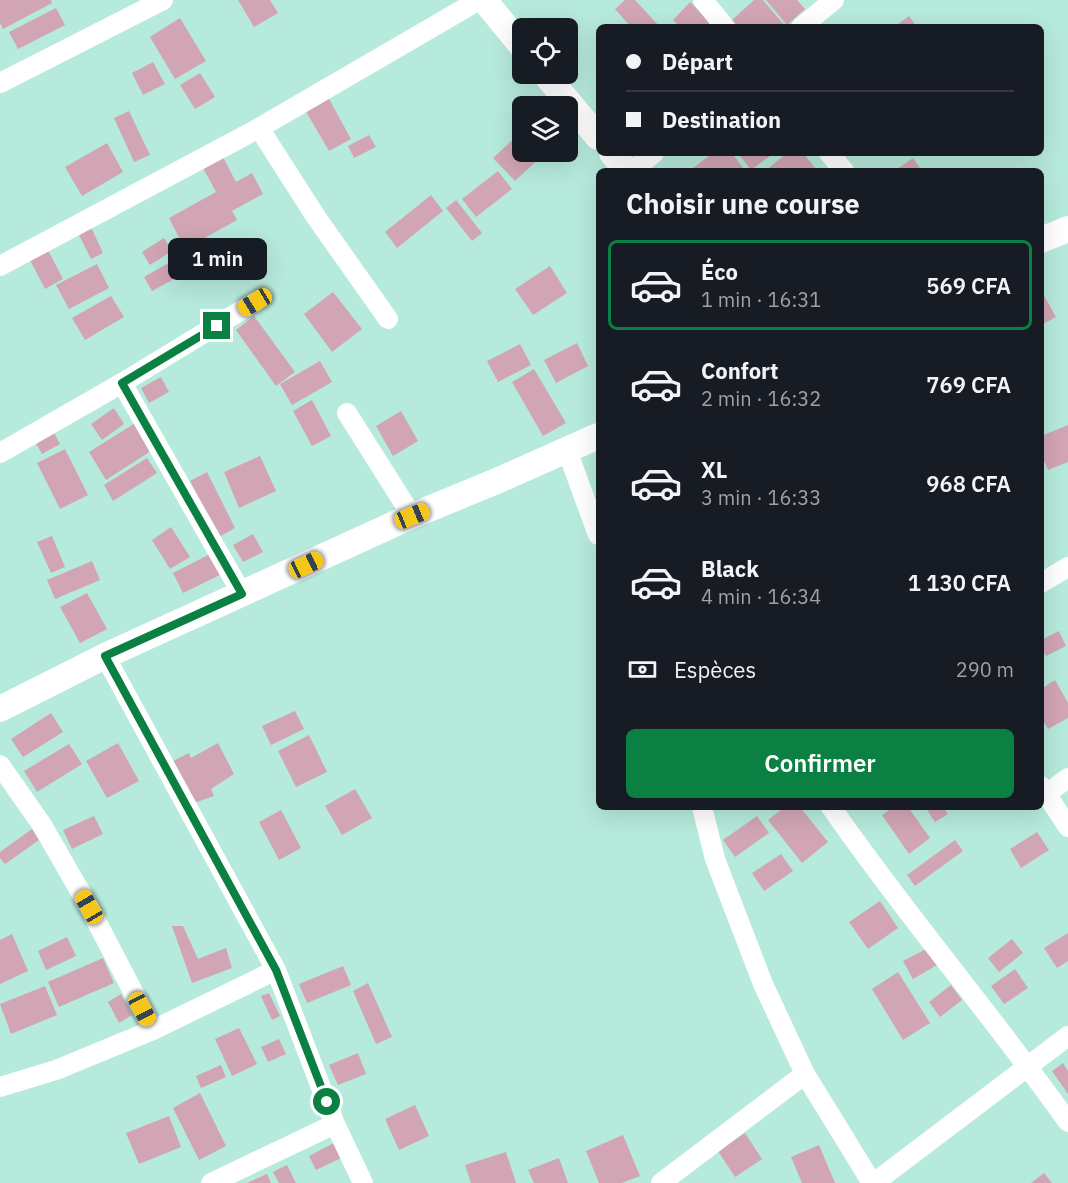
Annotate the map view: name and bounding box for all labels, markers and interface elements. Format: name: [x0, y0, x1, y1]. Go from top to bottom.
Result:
map controls: [512, 18, 578, 162]
button: locate: [512, 18, 578, 84]
text: Départ: [662, 47, 733, 76]
button: layers: [512, 96, 578, 162]
text: Destination: [662, 105, 781, 134]
text: Choisir une course: [626, 186, 860, 221]
callout: 1 min: [168, 239, 266, 281]
text: 1 min: [192, 245, 243, 272]
text: Éco: [701, 257, 738, 286]
icon: car: [629, 258, 683, 312]
text: 569 CFA: [926, 271, 1011, 300]
car: [235, 285, 275, 319]
text: 1 min · 16:31: [701, 286, 821, 313]
route end: [203, 312, 230, 339]
text: Confort: [701, 356, 779, 385]
icon: car: [629, 357, 683, 411]
text: 769 CFA: [926, 370, 1011, 399]
text: 2 min · 16:32: [701, 385, 821, 412]
text: XL: [701, 455, 727, 484]
icon: car: [629, 456, 683, 510]
text: 968 CFA: [926, 469, 1011, 498]
text: 3 min · 16:33: [701, 484, 821, 511]
car: [392, 501, 432, 531]
car: [286, 549, 326, 581]
text: Black: [701, 554, 759, 583]
icon: car: [629, 555, 683, 609]
text: 1 130 CFA: [908, 568, 1011, 597]
text: 4 min · 16:34: [701, 583, 821, 610]
icon: cash: [626, 653, 659, 686]
text: Espèces: [674, 655, 756, 684]
text: 290 m: [956, 656, 1014, 683]
button: Confirmer: [626, 729, 1014, 798]
car: [72, 887, 106, 927]
car: [126, 989, 158, 1029]
route start: [313, 1088, 340, 1115]

